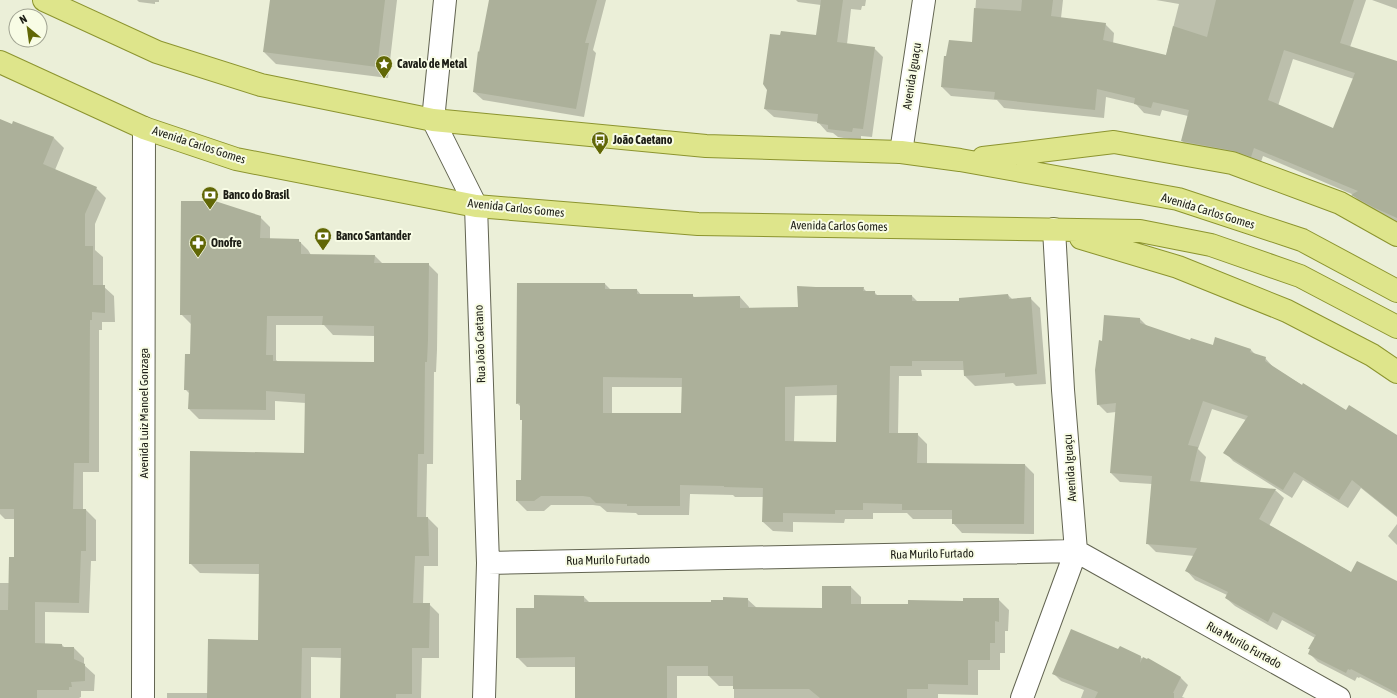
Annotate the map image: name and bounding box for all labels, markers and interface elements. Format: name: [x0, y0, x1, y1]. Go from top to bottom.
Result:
north arrow: [8, 8, 48, 48]
text: N: [17, 12, 29, 26]
street label: Avenida Iguaçu: [900, 41, 924, 110]
place icon: Cavalo de Metal: [374, 54, 394, 79]
place label: Cavalo de Metal: [397, 57, 468, 71]
street label: Avenida Carlos Gomes: [151, 123, 247, 167]
bus stop icon: João Caetano: [590, 130, 610, 155]
place label: João Caetano: [612, 133, 673, 147]
bank icon: Banco do Brasil: [200, 185, 220, 210]
place label: Banco do Brasil: [223, 188, 290, 202]
street label: Avenida Carlos Gomes: [1160, 190, 1256, 232]
street label: Avenida Carlos Gomes: [467, 196, 565, 220]
street label: Avenida Carlos Gomes: [790, 218, 888, 234]
bank icon: Banco Santander: [313, 226, 333, 251]
place label: Banco Santander: [336, 229, 411, 243]
pharmacy icon: Onofre: [188, 233, 208, 258]
place label: Onofre: [211, 236, 242, 250]
street label: Rua João Caetano: [472, 304, 488, 383]
street label: Avenida Luiz Manoel Gonzaga: [137, 348, 151, 478]
street label: Avenida Iguaçu: [1061, 434, 1079, 502]
street label: Rua Murilo Furtado: [890, 546, 974, 562]
street label: Rua Murilo Furtado: [566, 552, 650, 568]
street label: Rua Murilo Furtado: [1204, 619, 1284, 672]

